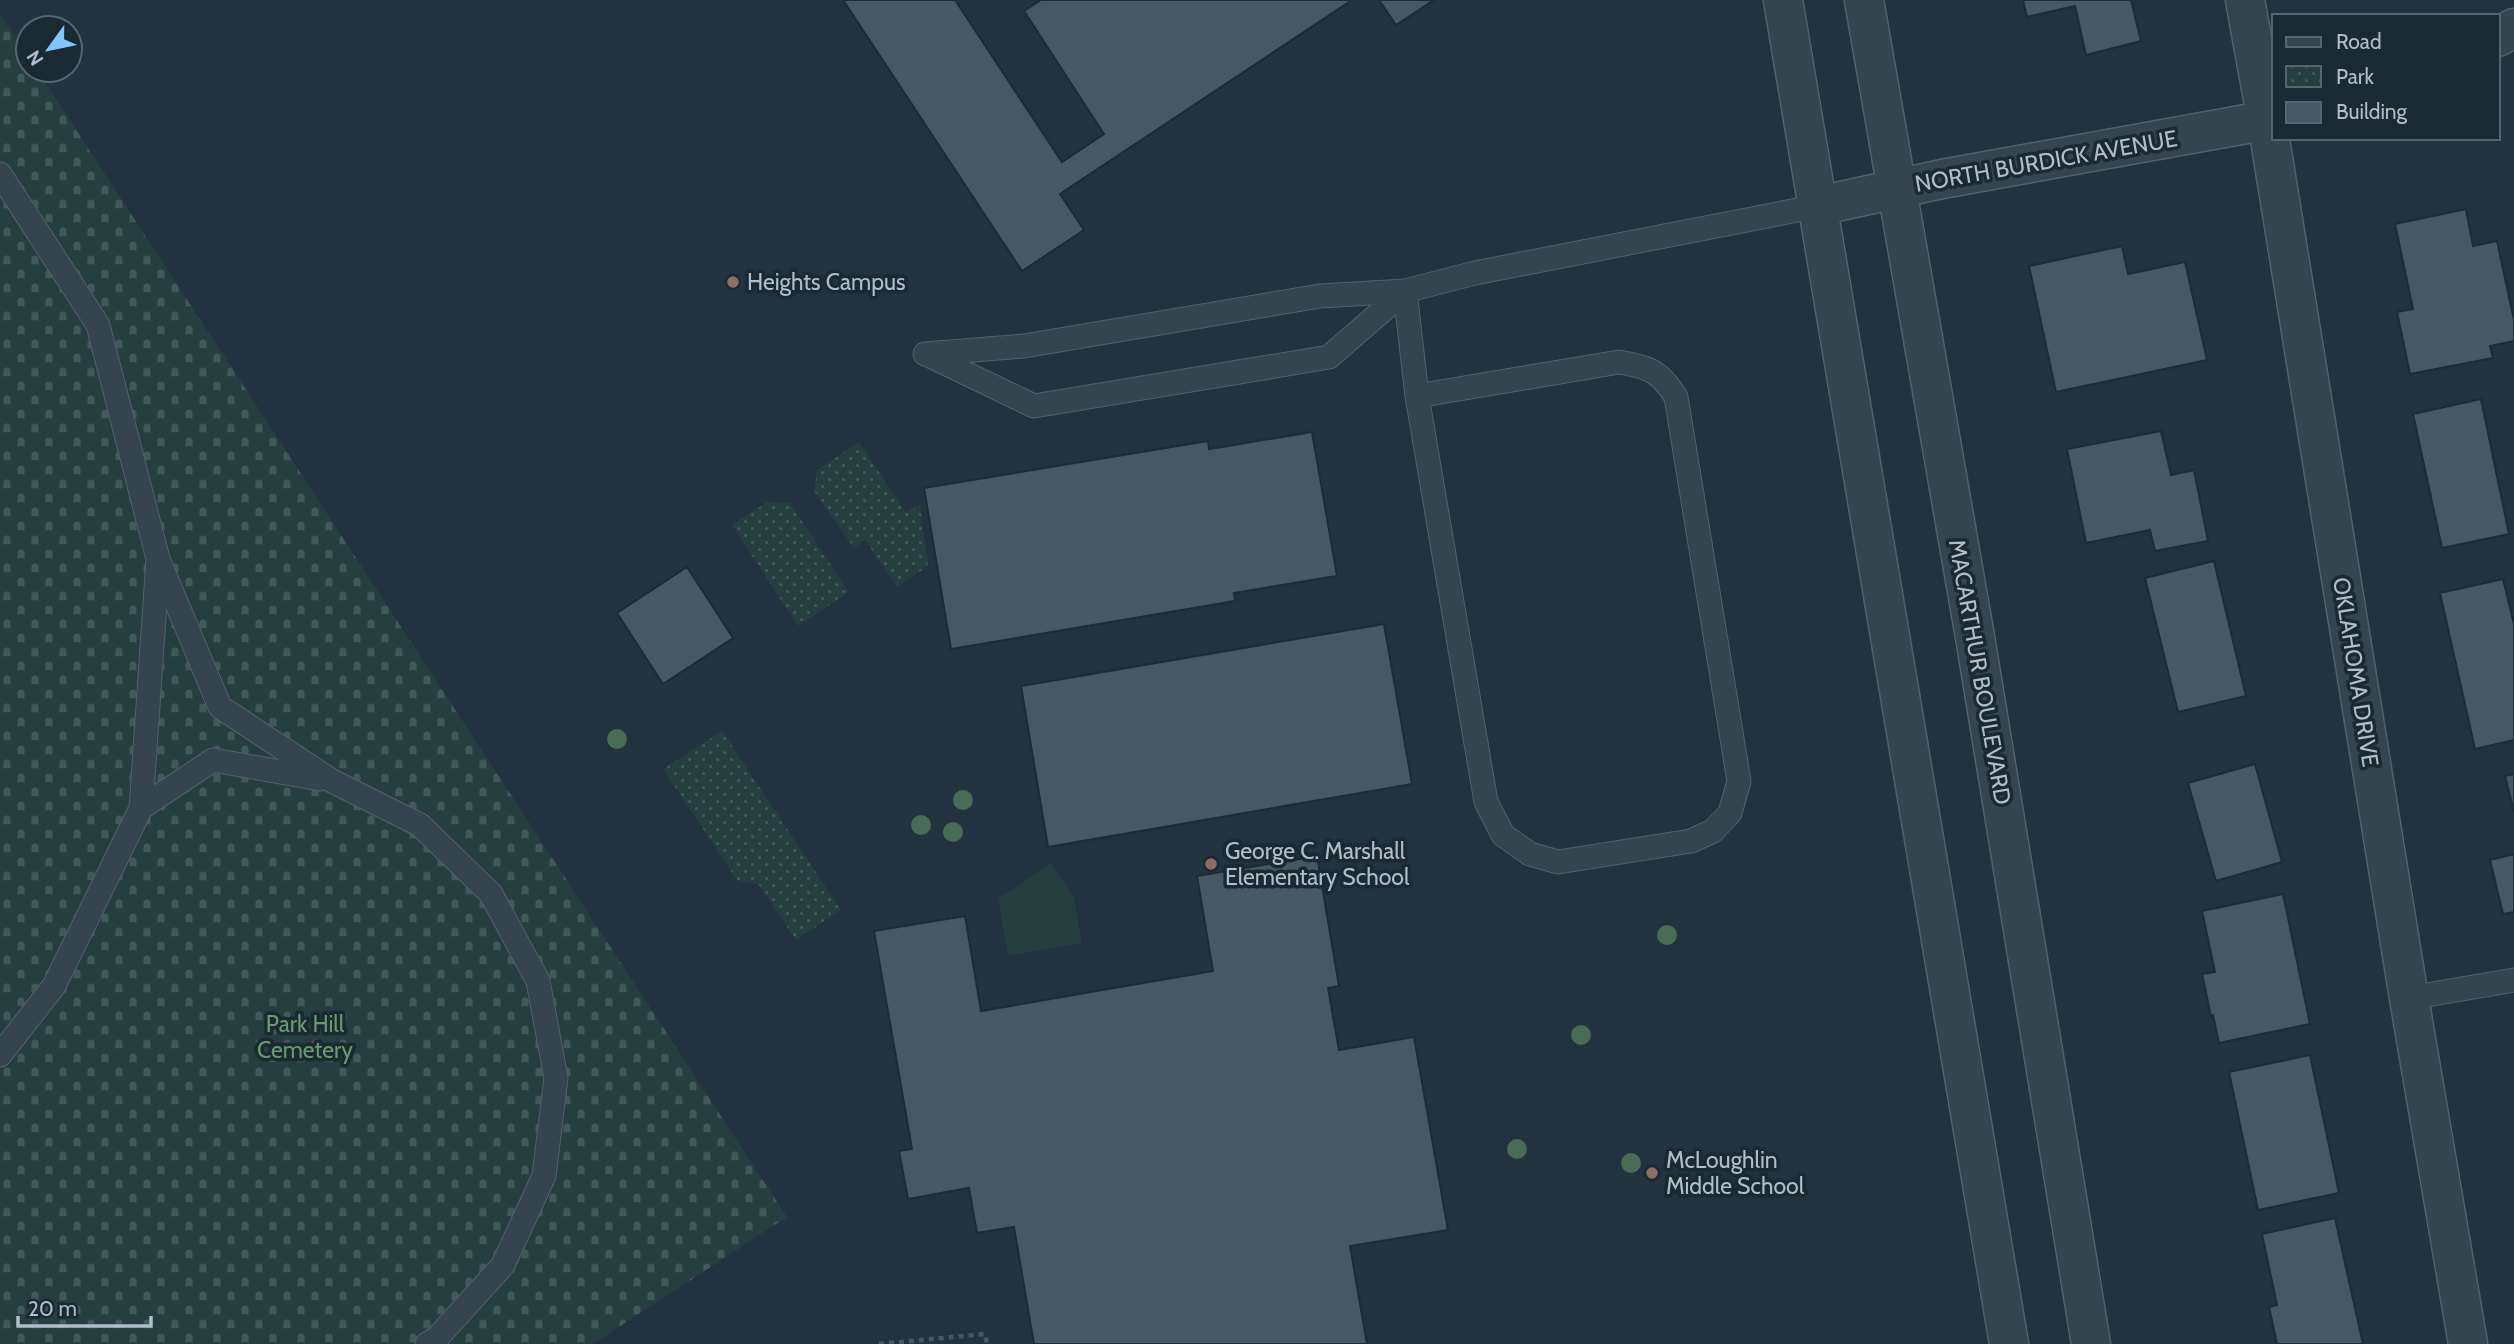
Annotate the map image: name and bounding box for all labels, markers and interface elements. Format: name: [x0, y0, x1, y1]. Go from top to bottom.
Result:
north arrow: [14, 14, 84, 84]
legend: [2272, 14, 2500, 140]
text: Road: [2336, 29, 2382, 54]
text: N: [22, 46, 48, 70]
text: Park: [2336, 64, 2374, 89]
text: Building: [2336, 99, 2408, 124]
street label: NORTH BURDICK AVENUE: [1913, 124, 2179, 198]
place label: Heights Campus: [747, 268, 906, 296]
marker: Heights Campus: [725, 274, 741, 290]
street label: MACARTHUR BOULEVARD: [1943, 537, 2017, 807]
street label: OKLAHOMA DRIVE: [2327, 575, 2385, 769]
place label: George C. Marshall Elementary School: [1225, 837, 1410, 891]
marker: George C. Marshall Elementary School: [1203, 856, 1219, 872]
park label: Park Hill Cemetery: [257, 1010, 353, 1064]
place label: McLoughlin Middle School: [1666, 1146, 1805, 1200]
marker: McLoughlin Middle School: [1644, 1165, 1660, 1181]
scale bar: [18, 1284, 150, 1328]
text: 20 m: [28, 1296, 77, 1321]

